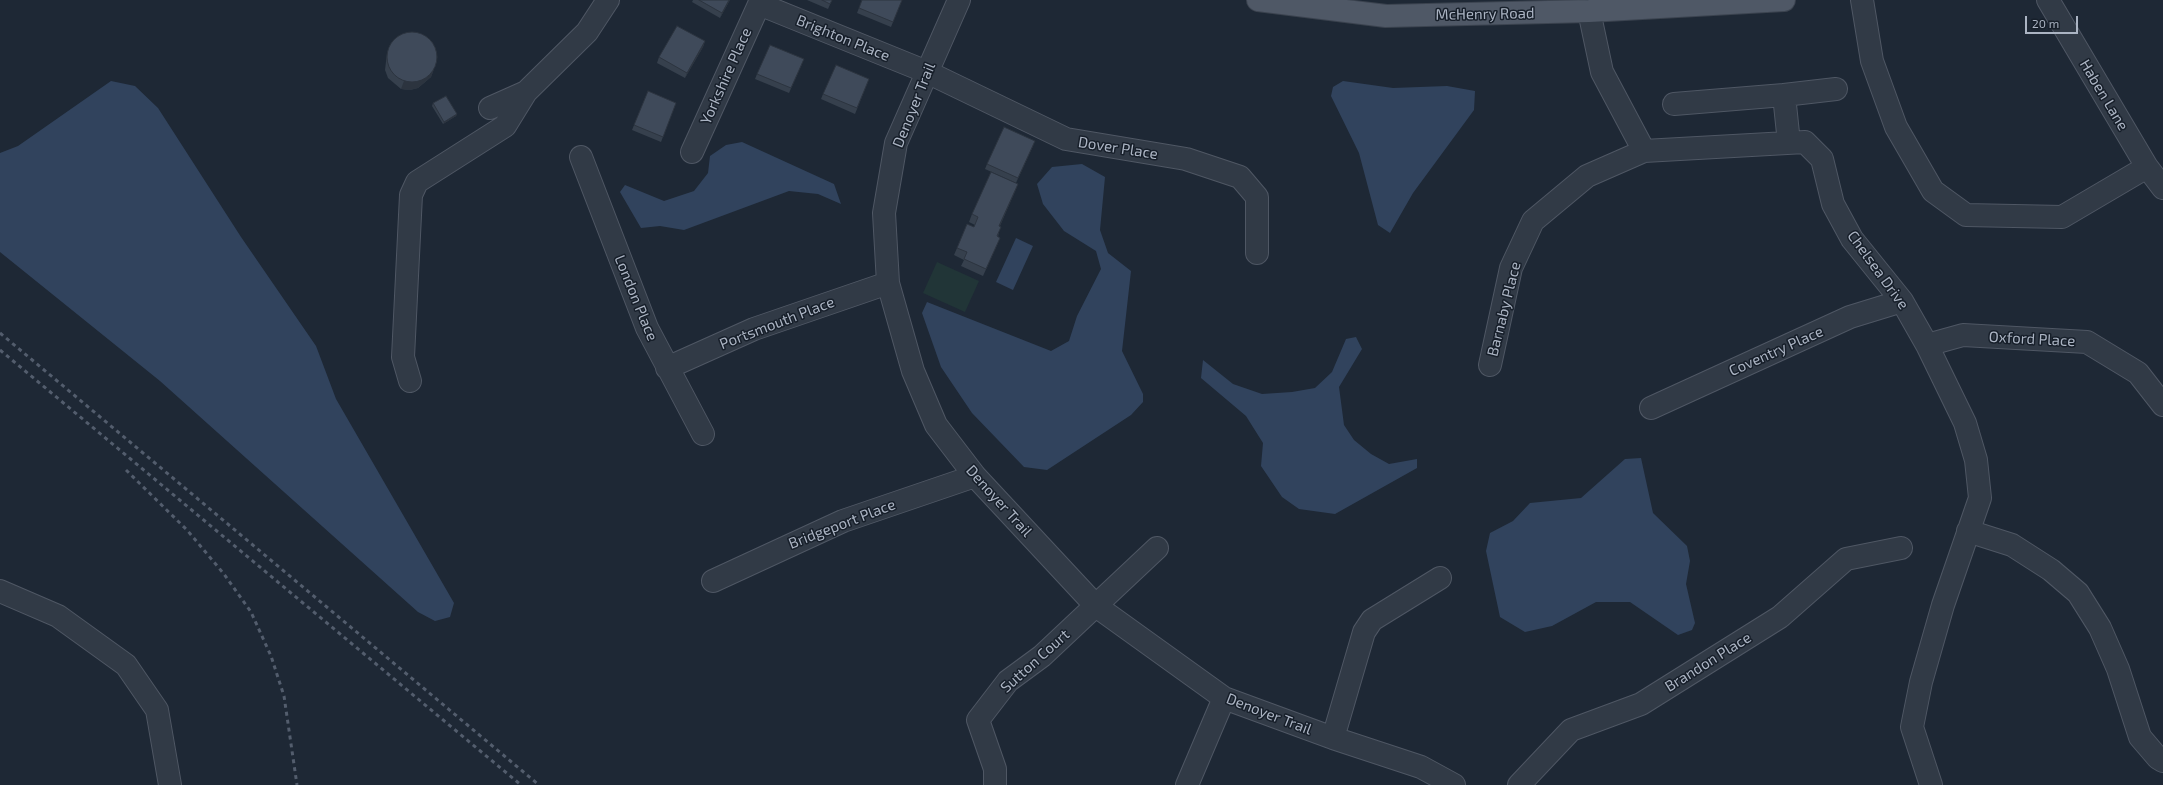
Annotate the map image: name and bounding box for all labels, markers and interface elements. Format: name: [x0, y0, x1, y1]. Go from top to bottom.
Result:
street label: McHenry Road: [1435, 4, 1535, 24]
scale bar: [2027, 8, 2080, 34]
street label: Brighton Place: [794, 11, 892, 65]
text: 20 m: [2032, 16, 2059, 30]
street label: Yorkshire Place: [697, 25, 755, 127]
street label: Haben Lane: [2076, 56, 2132, 134]
street label: Denoyer Trail: [889, 60, 939, 150]
street label: Dover Place: [1077, 133, 1159, 163]
street label: Chelsea Drive: [1843, 227, 1913, 313]
street label: London Place: [611, 252, 661, 344]
street label: Barnaby Place: [1484, 260, 1524, 358]
street label: Portsmouth Place: [717, 293, 837, 353]
street label: Coventry Place: [1726, 322, 1826, 380]
street label: Oxford Place: [1988, 328, 2076, 350]
street label: Denoyer Trail: [962, 461, 1036, 541]
street label: Bridgeport Place: [786, 495, 898, 553]
street label: Sutton Court: [997, 625, 1073, 697]
street label: Brandon Place: [1662, 628, 1754, 696]
street label: Denoyer Trail: [1224, 689, 1314, 739]

